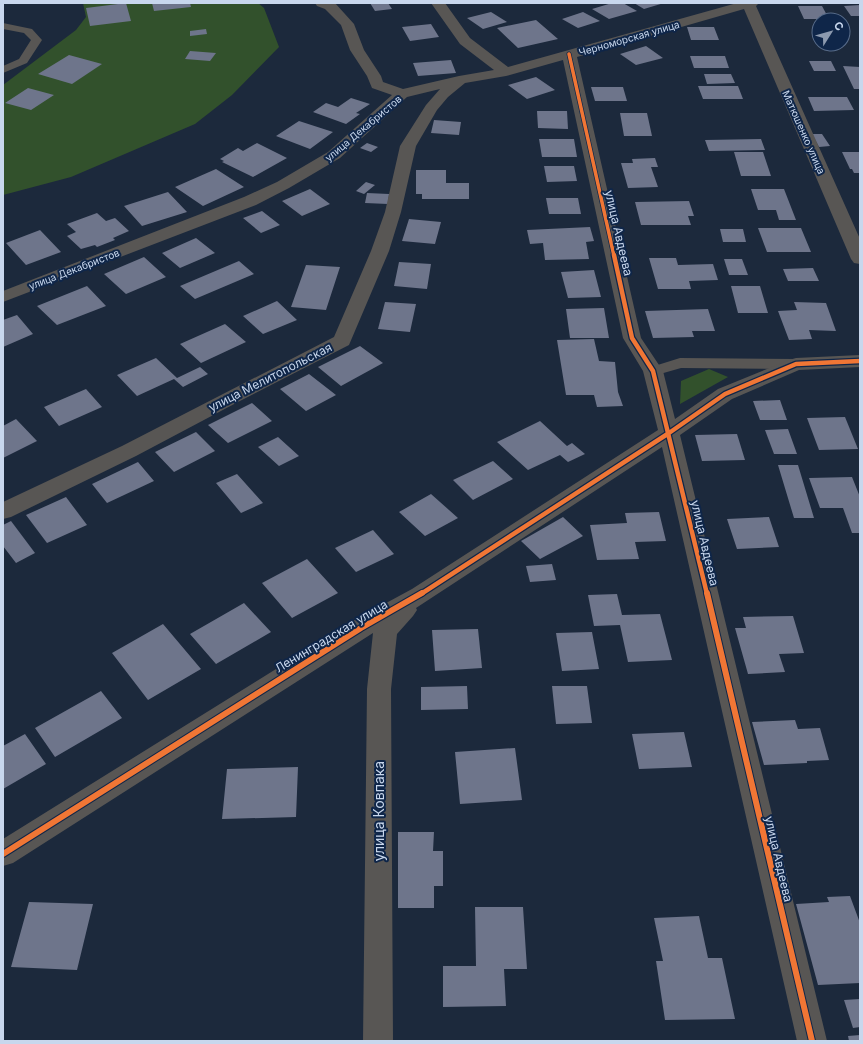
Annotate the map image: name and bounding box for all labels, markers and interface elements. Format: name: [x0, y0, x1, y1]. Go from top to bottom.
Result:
north arrow: [811, 12, 851, 52]
street label: Черноморская улица: [577, 18, 681, 58]
text: С: [831, 19, 847, 33]
street label: Матюшенко улица: [780, 88, 828, 176]
street label: улица Декабристов: [322, 92, 404, 163]
street label: улица Авдеева: [602, 189, 636, 277]
street label: улица Декабристов: [27, 246, 121, 292]
street label: улица Мелитопольская: [206, 339, 334, 415]
street label: улица Авдеева: [688, 499, 722, 587]
street label: Ленинградская улица: [272, 596, 390, 676]
street label: улица Ковпака: [370, 761, 387, 861]
street label: улица Авдеева: [762, 815, 796, 903]

